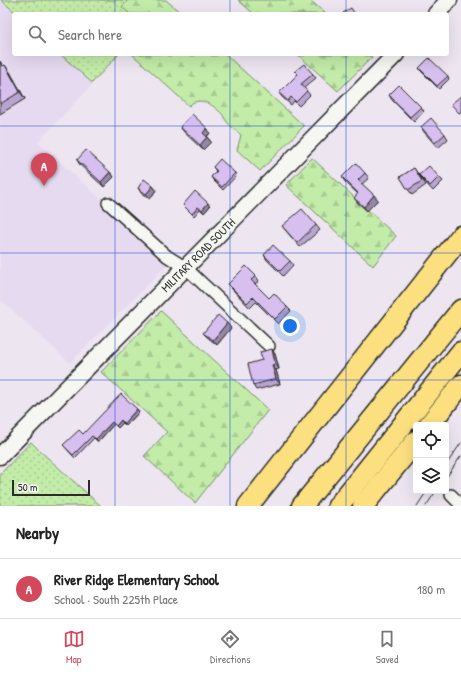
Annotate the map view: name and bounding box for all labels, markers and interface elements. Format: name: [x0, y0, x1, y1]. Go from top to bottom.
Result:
search box: [12, 12, 449, 56]
icon: search: [26, 23, 48, 45]
text: Search here: [58, 24, 122, 45]
pin: A: [31, 153, 57, 186]
street label: MILITARY ROAD SOUTH: [157, 214, 239, 296]
your location: [280, 316, 300, 336]
map controls: [413, 422, 449, 494]
button: locate: [413, 422, 449, 458]
button: layers: [413, 458, 449, 494]
scale bar: [12, 478, 90, 497]
text: 50 m: [18, 480, 38, 494]
text: Nearby: [16, 521, 59, 544]
text: River Ridge Elementary School: [54, 569, 219, 590]
text: A: [26, 580, 32, 598]
text: 180 m: [417, 580, 445, 598]
text: School · South 225th Place: [54, 590, 178, 608]
tab: Map: [63, 628, 85, 666]
tab: Directions: [210, 628, 251, 666]
tab: Saved: [376, 628, 398, 666]

